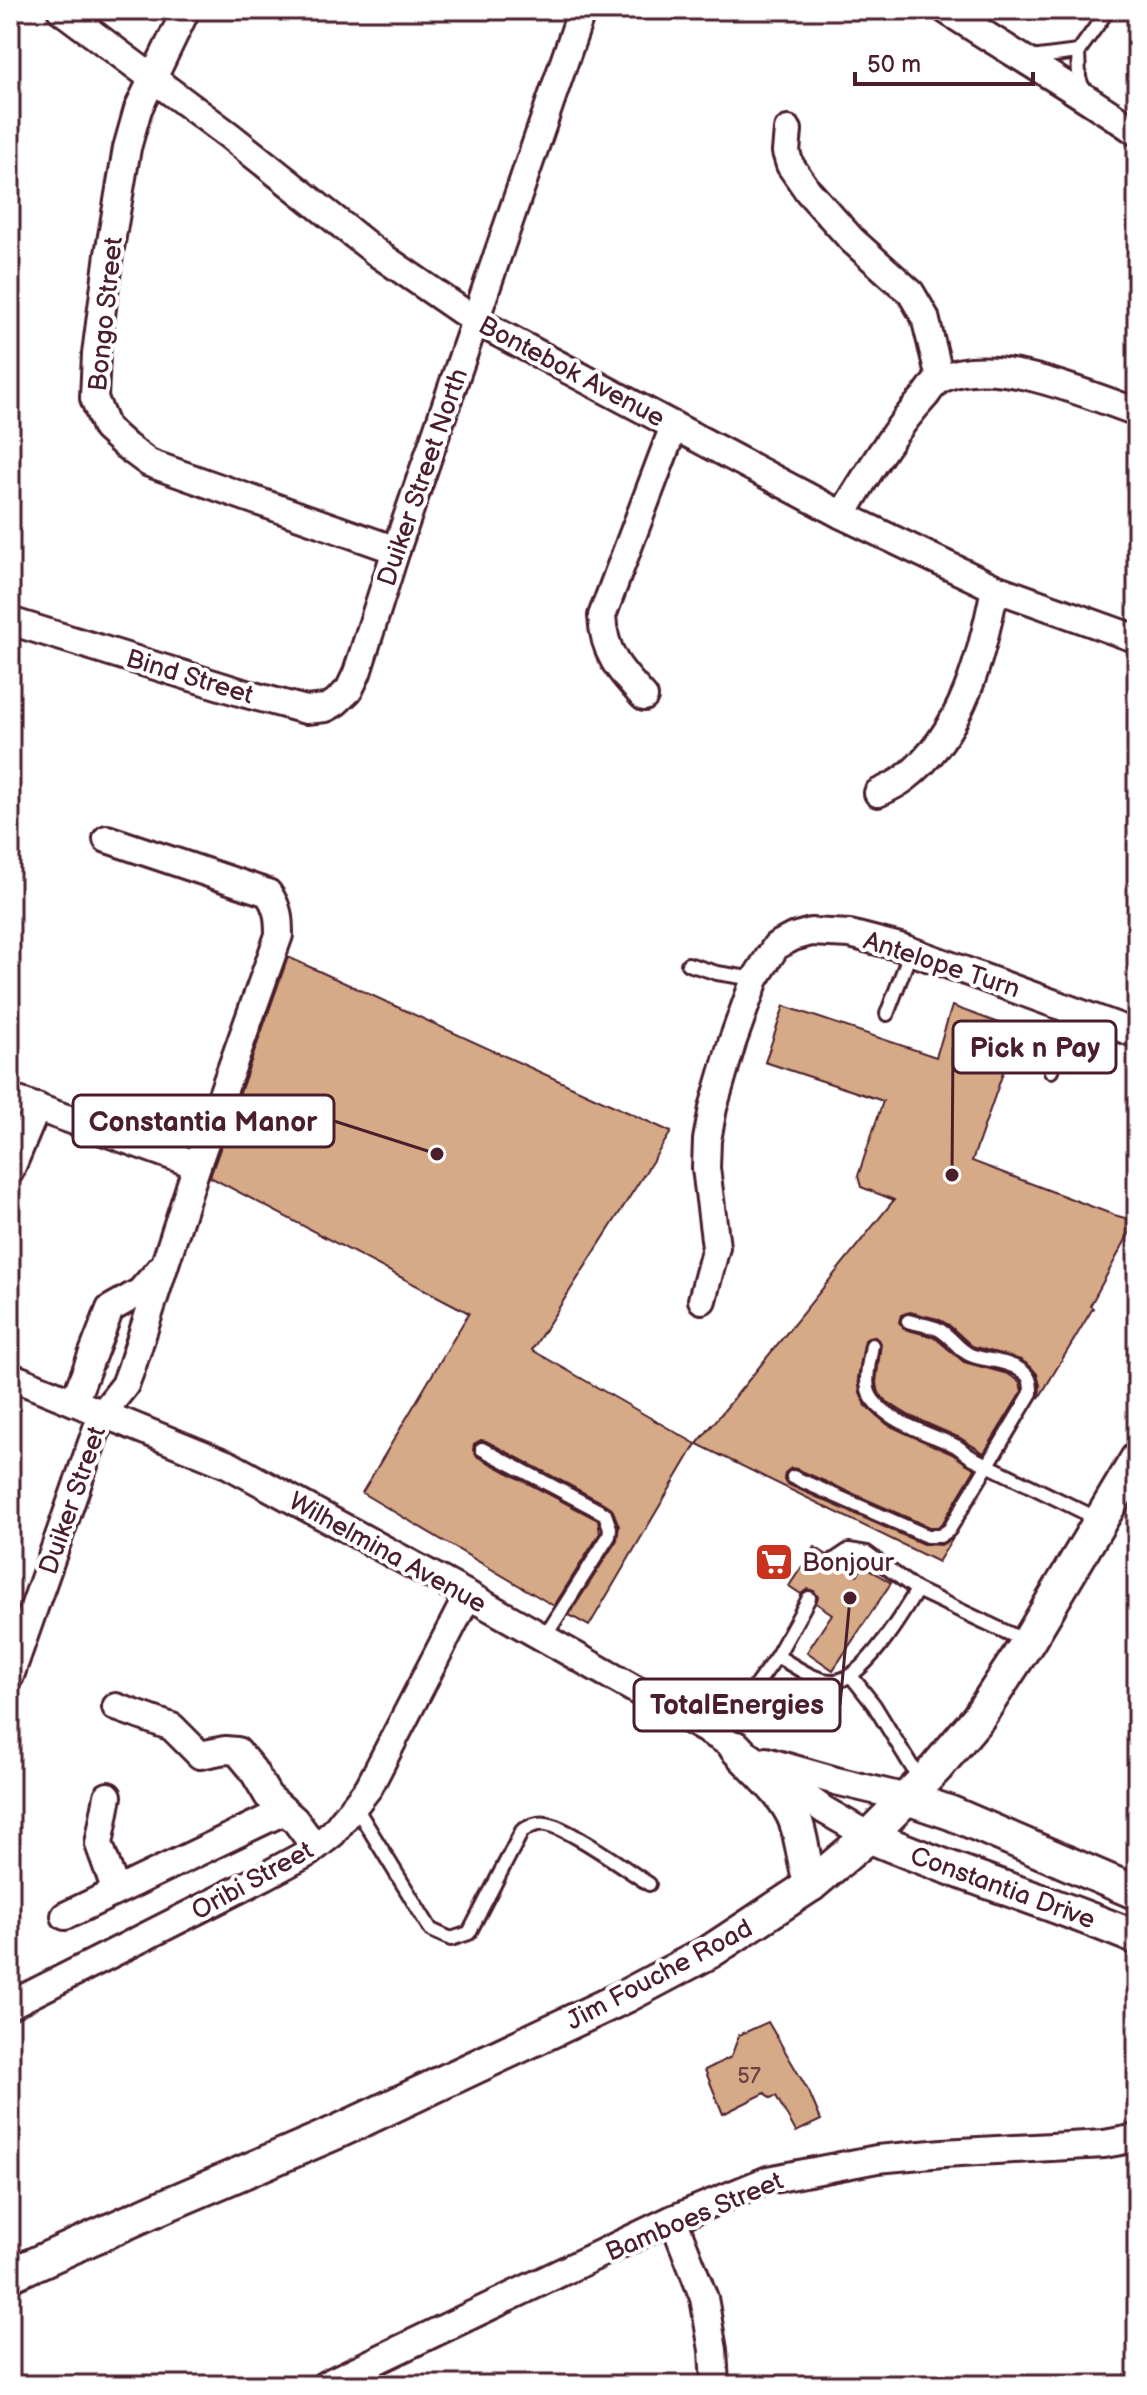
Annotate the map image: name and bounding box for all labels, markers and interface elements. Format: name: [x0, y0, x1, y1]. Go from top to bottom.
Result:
scale bar: [855, 36, 1033, 86]
text: 50 m: [867, 50, 921, 79]
street label: Bongo Street: [83, 235, 130, 393]
street label: Bontebok Avenue: [473, 310, 670, 434]
street label: Duiker Street North: [372, 365, 475, 590]
street label: Bind Street: [122, 643, 257, 711]
street label: Antelope Turn: [859, 926, 1024, 1005]
callout: Pick n Pay: [953, 1021, 1116, 1073]
text: Pick n Pay: [970, 1032, 1100, 1065]
callout: Constantia Manor: [73, 1095, 334, 1147]
text: Constantia Manor: [89, 1106, 318, 1139]
street label: Duiker Street: [34, 1422, 113, 1579]
street label: Wilhelmina Avenue: [283, 1486, 492, 1620]
supermarket icon: Bonjour: [753, 1541, 795, 1583]
place label: Bonjour: [802, 1548, 894, 1579]
callout: TotalEnergies: [634, 1679, 840, 1731]
text: TotalEnergies: [650, 1689, 824, 1722]
street label: Oribi Street: [187, 1835, 319, 1927]
street label: Constantia Drive: [906, 1841, 1099, 1936]
street label: Jim Fouche Road: [562, 1913, 758, 2037]
house number: 57: [737, 2063, 761, 2090]
street label: Bamboes Street: [601, 2166, 788, 2269]

